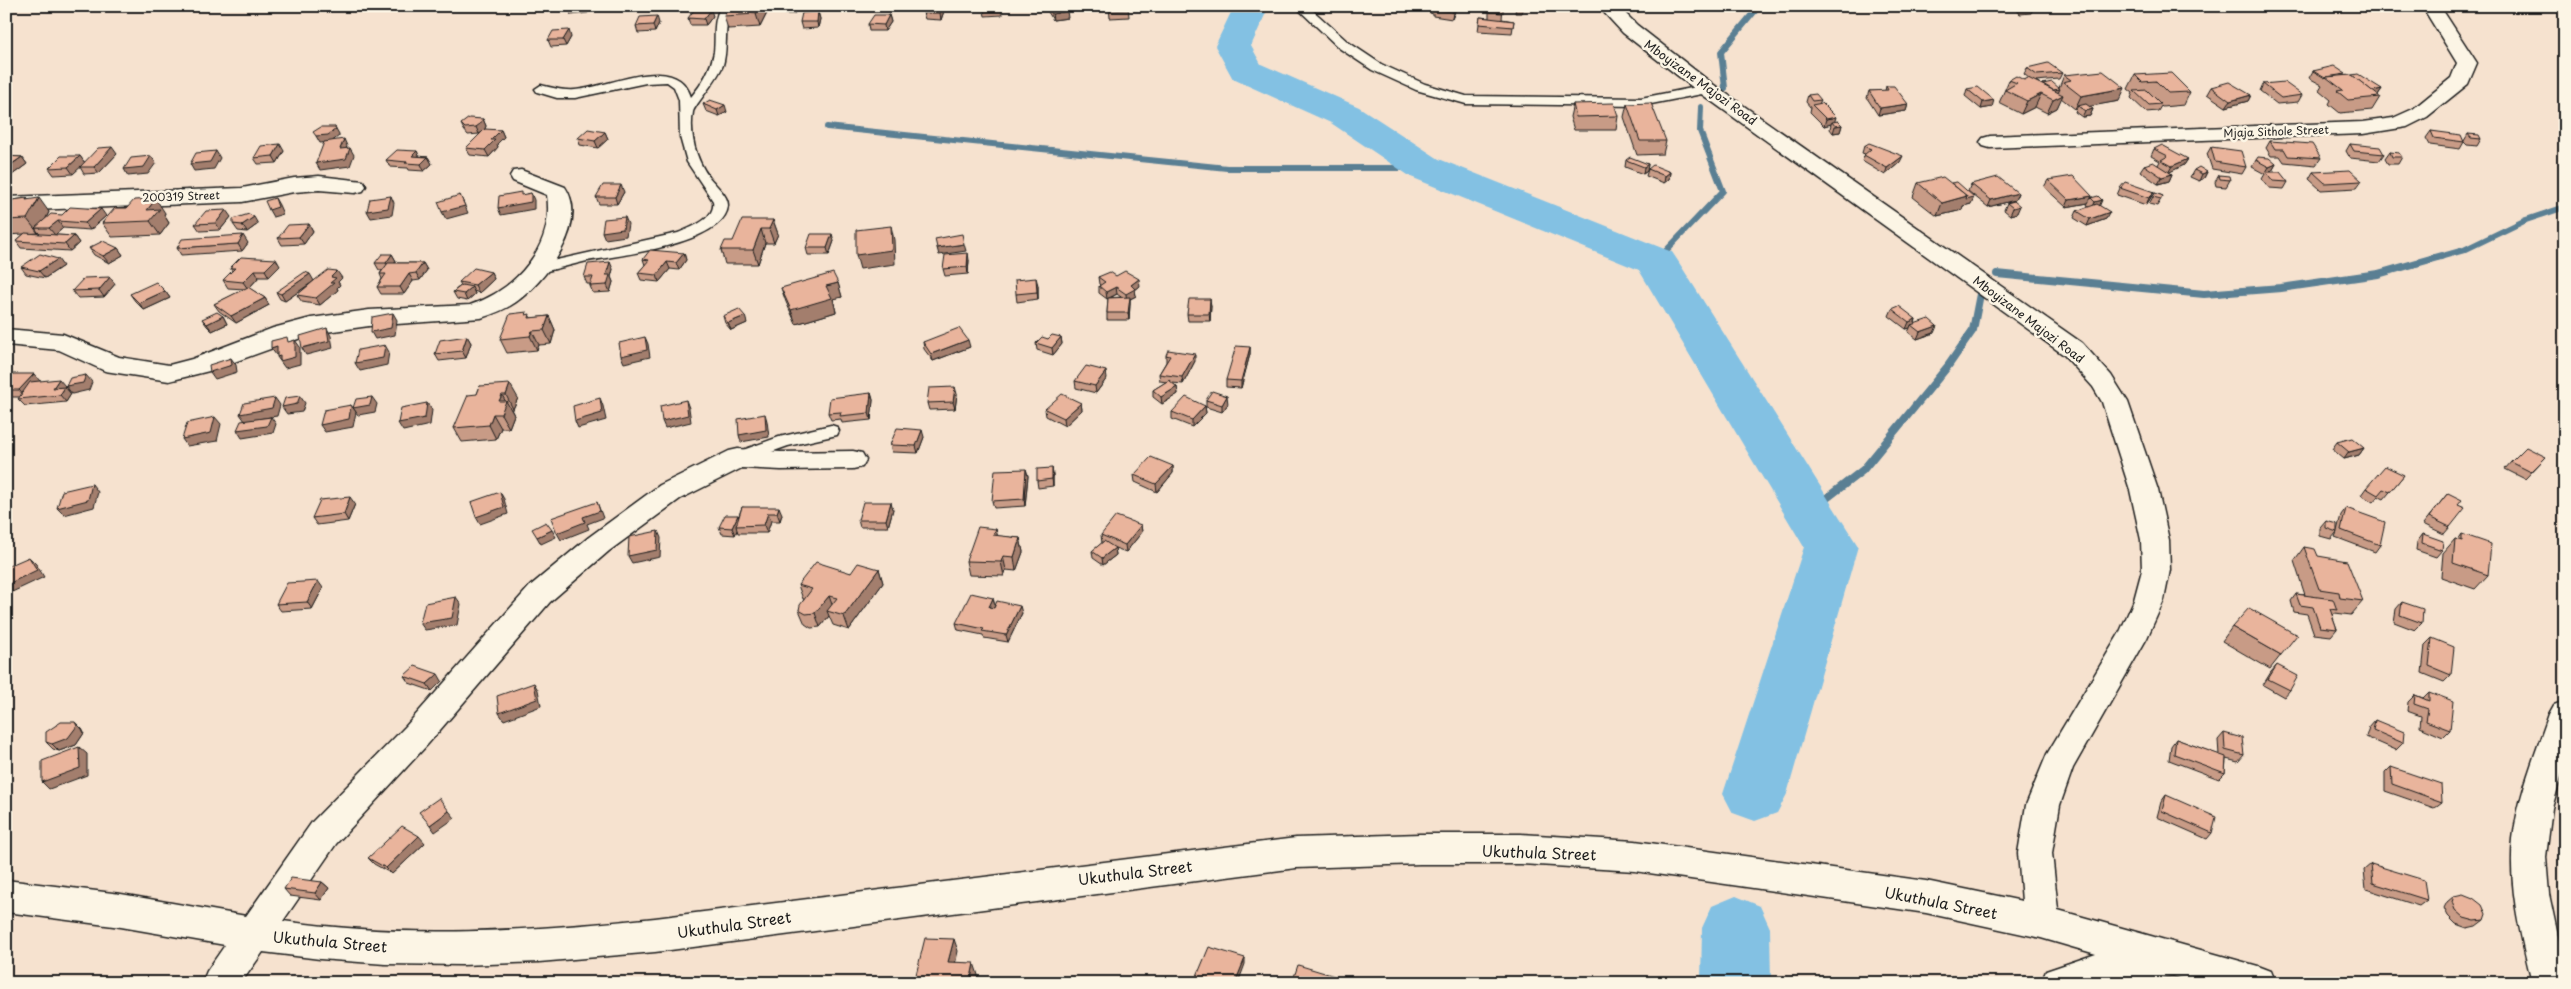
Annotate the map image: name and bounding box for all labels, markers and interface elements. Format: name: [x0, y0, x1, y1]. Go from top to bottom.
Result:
street label: Mboyizane Majozi Road: [1641, 35, 1761, 129]
street label: Mjaja Sithole Street: [2223, 121, 2330, 141]
street label: 200319 Street: [142, 186, 221, 206]
street label: Mboyizane Majozi Road: [1970, 271, 2088, 367]
street label: Ukuthula Street: [1481, 839, 1597, 865]
street label: Ukuthula Street: [1077, 854, 1193, 890]
street label: Ukuthula Street: [1882, 880, 2000, 924]
street label: Ukuthula Street: [676, 905, 792, 943]
street label: Ukuthula Street: [272, 925, 388, 957]

